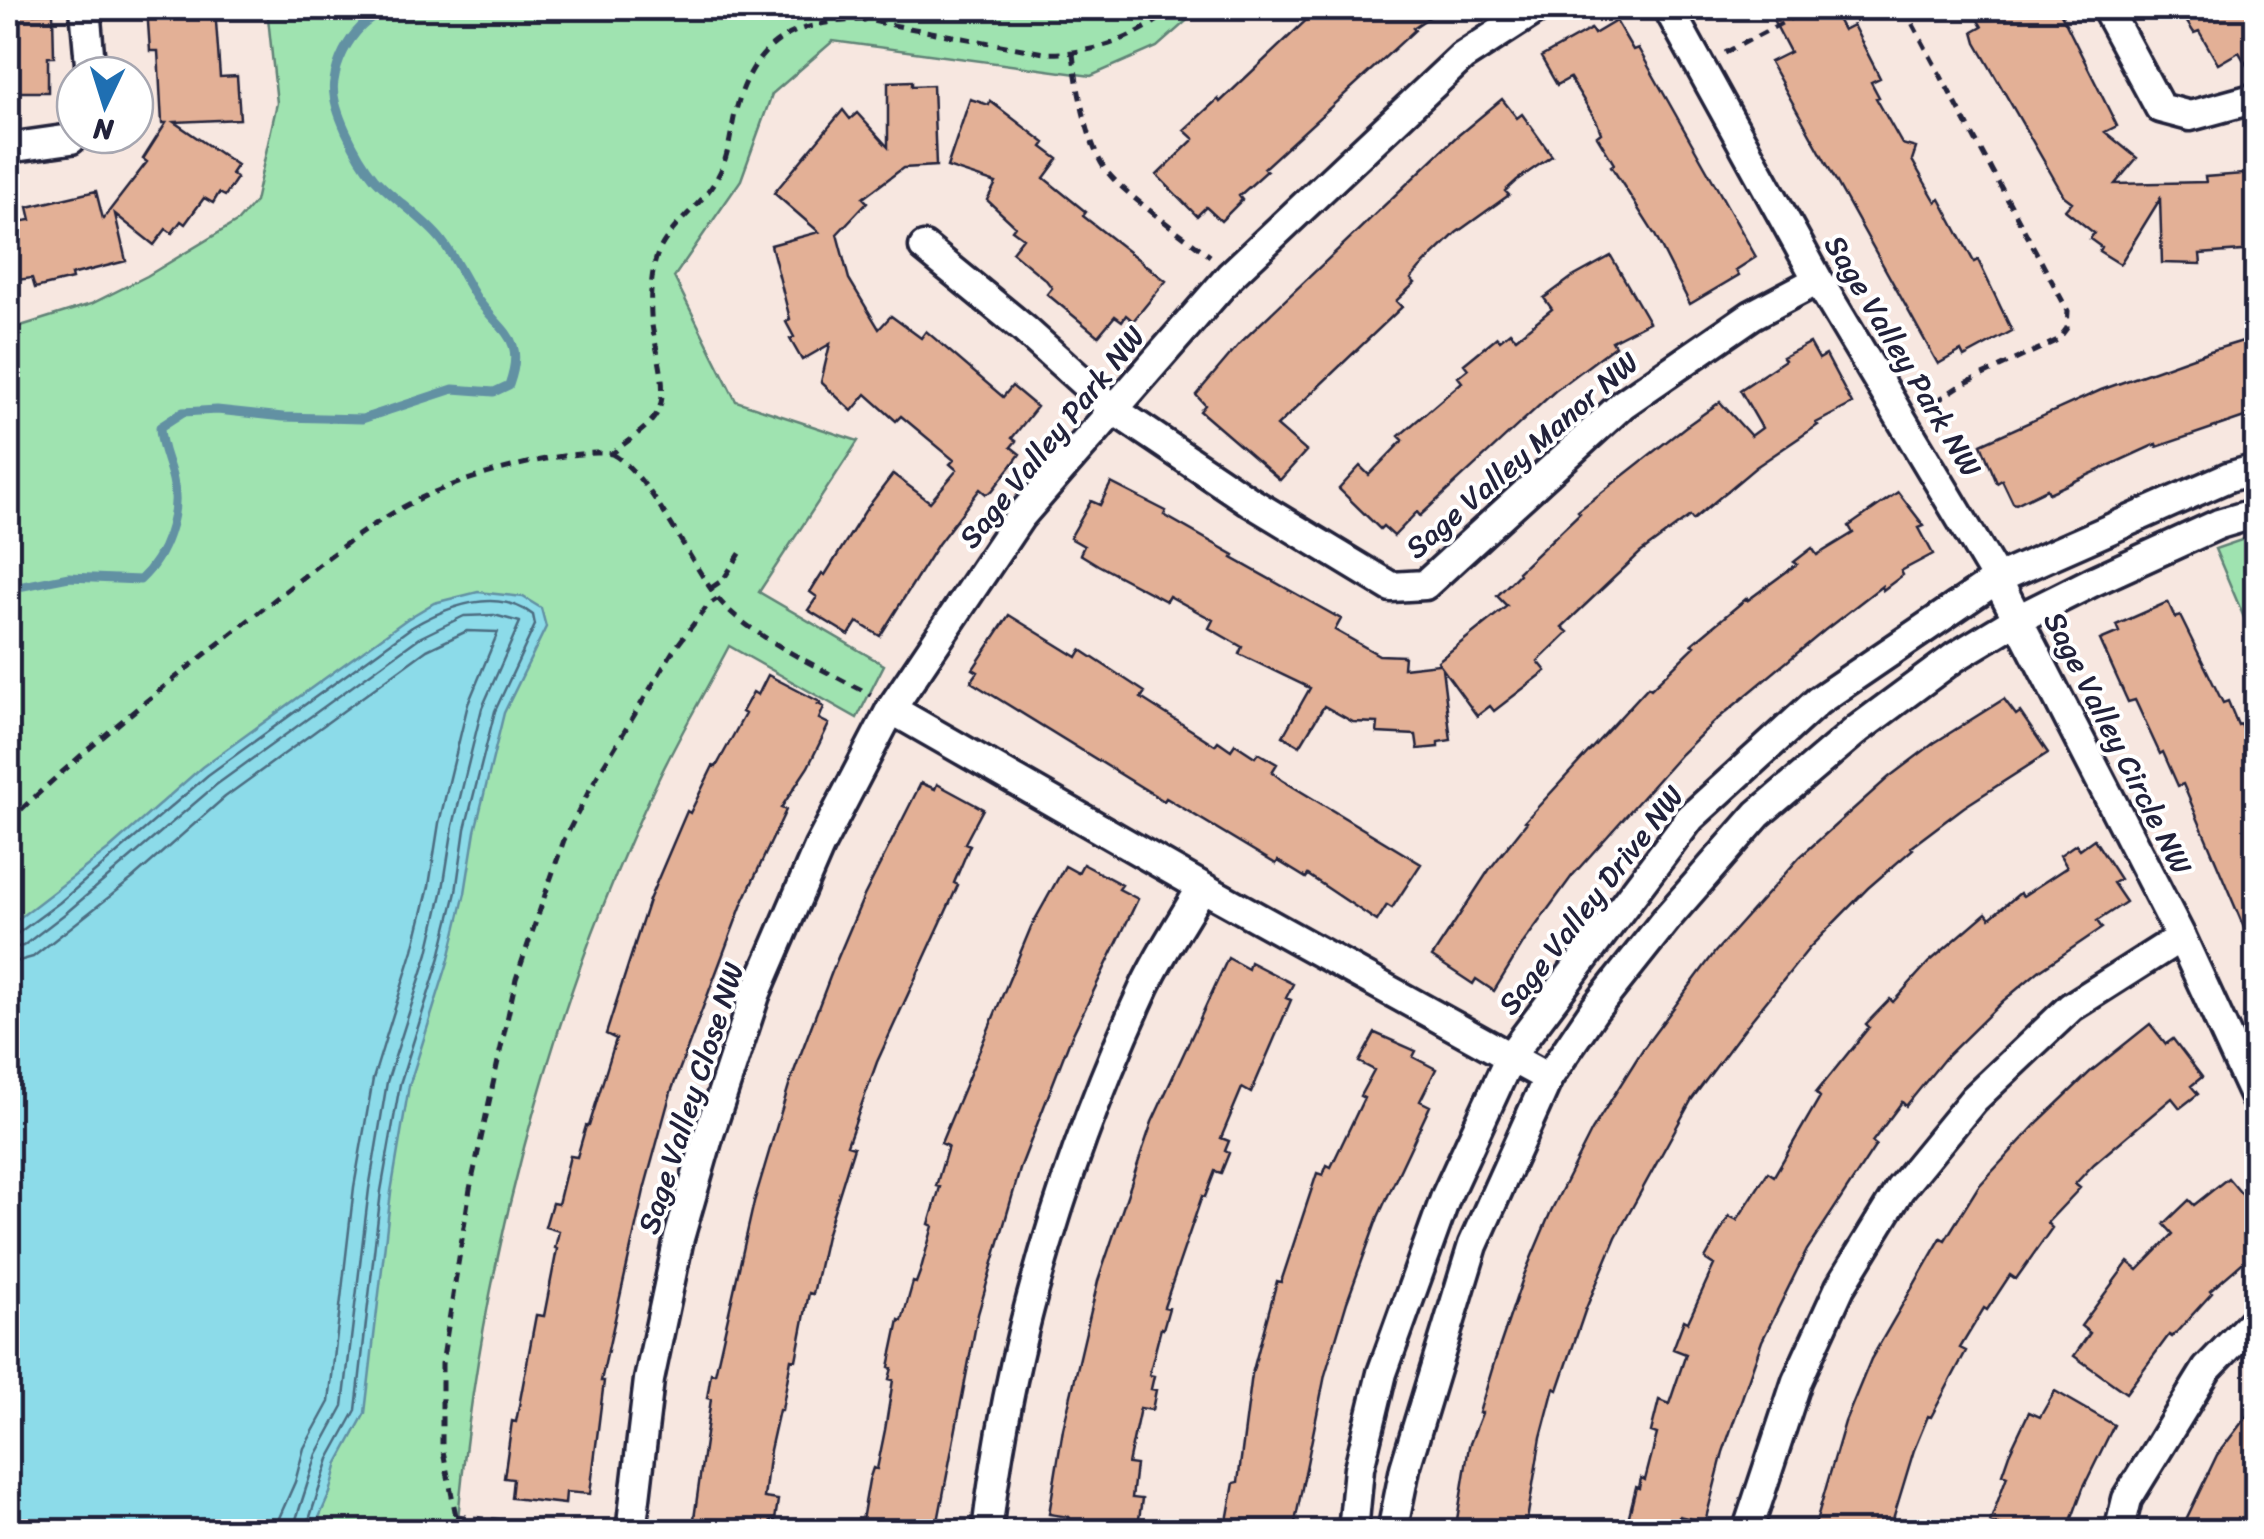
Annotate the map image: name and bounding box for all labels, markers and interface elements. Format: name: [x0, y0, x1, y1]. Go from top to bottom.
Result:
north arrow: [55, 55, 155, 155]
text: N: [91, 104, 116, 155]
street label: Sage Valley Park NW: [1809, 224, 1997, 488]
street label: Sage Valley Park NW: [944, 313, 1160, 561]
street label: Sage Valley Manor NW: [1392, 337, 1652, 573]
street label: Sage Valley Circle NW: [2028, 601, 2208, 885]
street label: Sage Valley Drive NW: [1483, 773, 1699, 1027]
street label: Sage Valley Close NW: [622, 955, 760, 1241]

